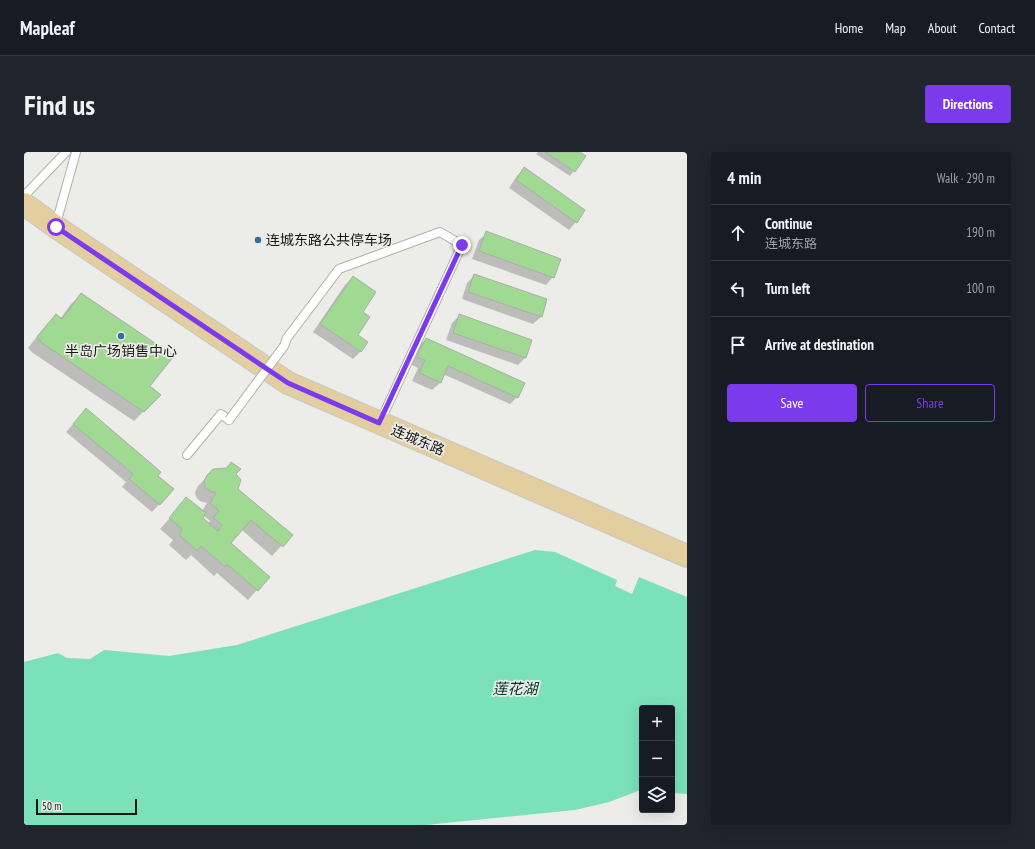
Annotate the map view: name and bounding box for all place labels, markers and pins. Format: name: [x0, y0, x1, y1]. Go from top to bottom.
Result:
place label: 连城东路公共停车场: [266, 231, 392, 249]
marker: 连城东路公共停车场: [253, 235, 263, 245]
marker: 半岛广场销售中心: [116, 331, 126, 341]
place label: 半岛广场销售中心: [65, 342, 177, 360]

